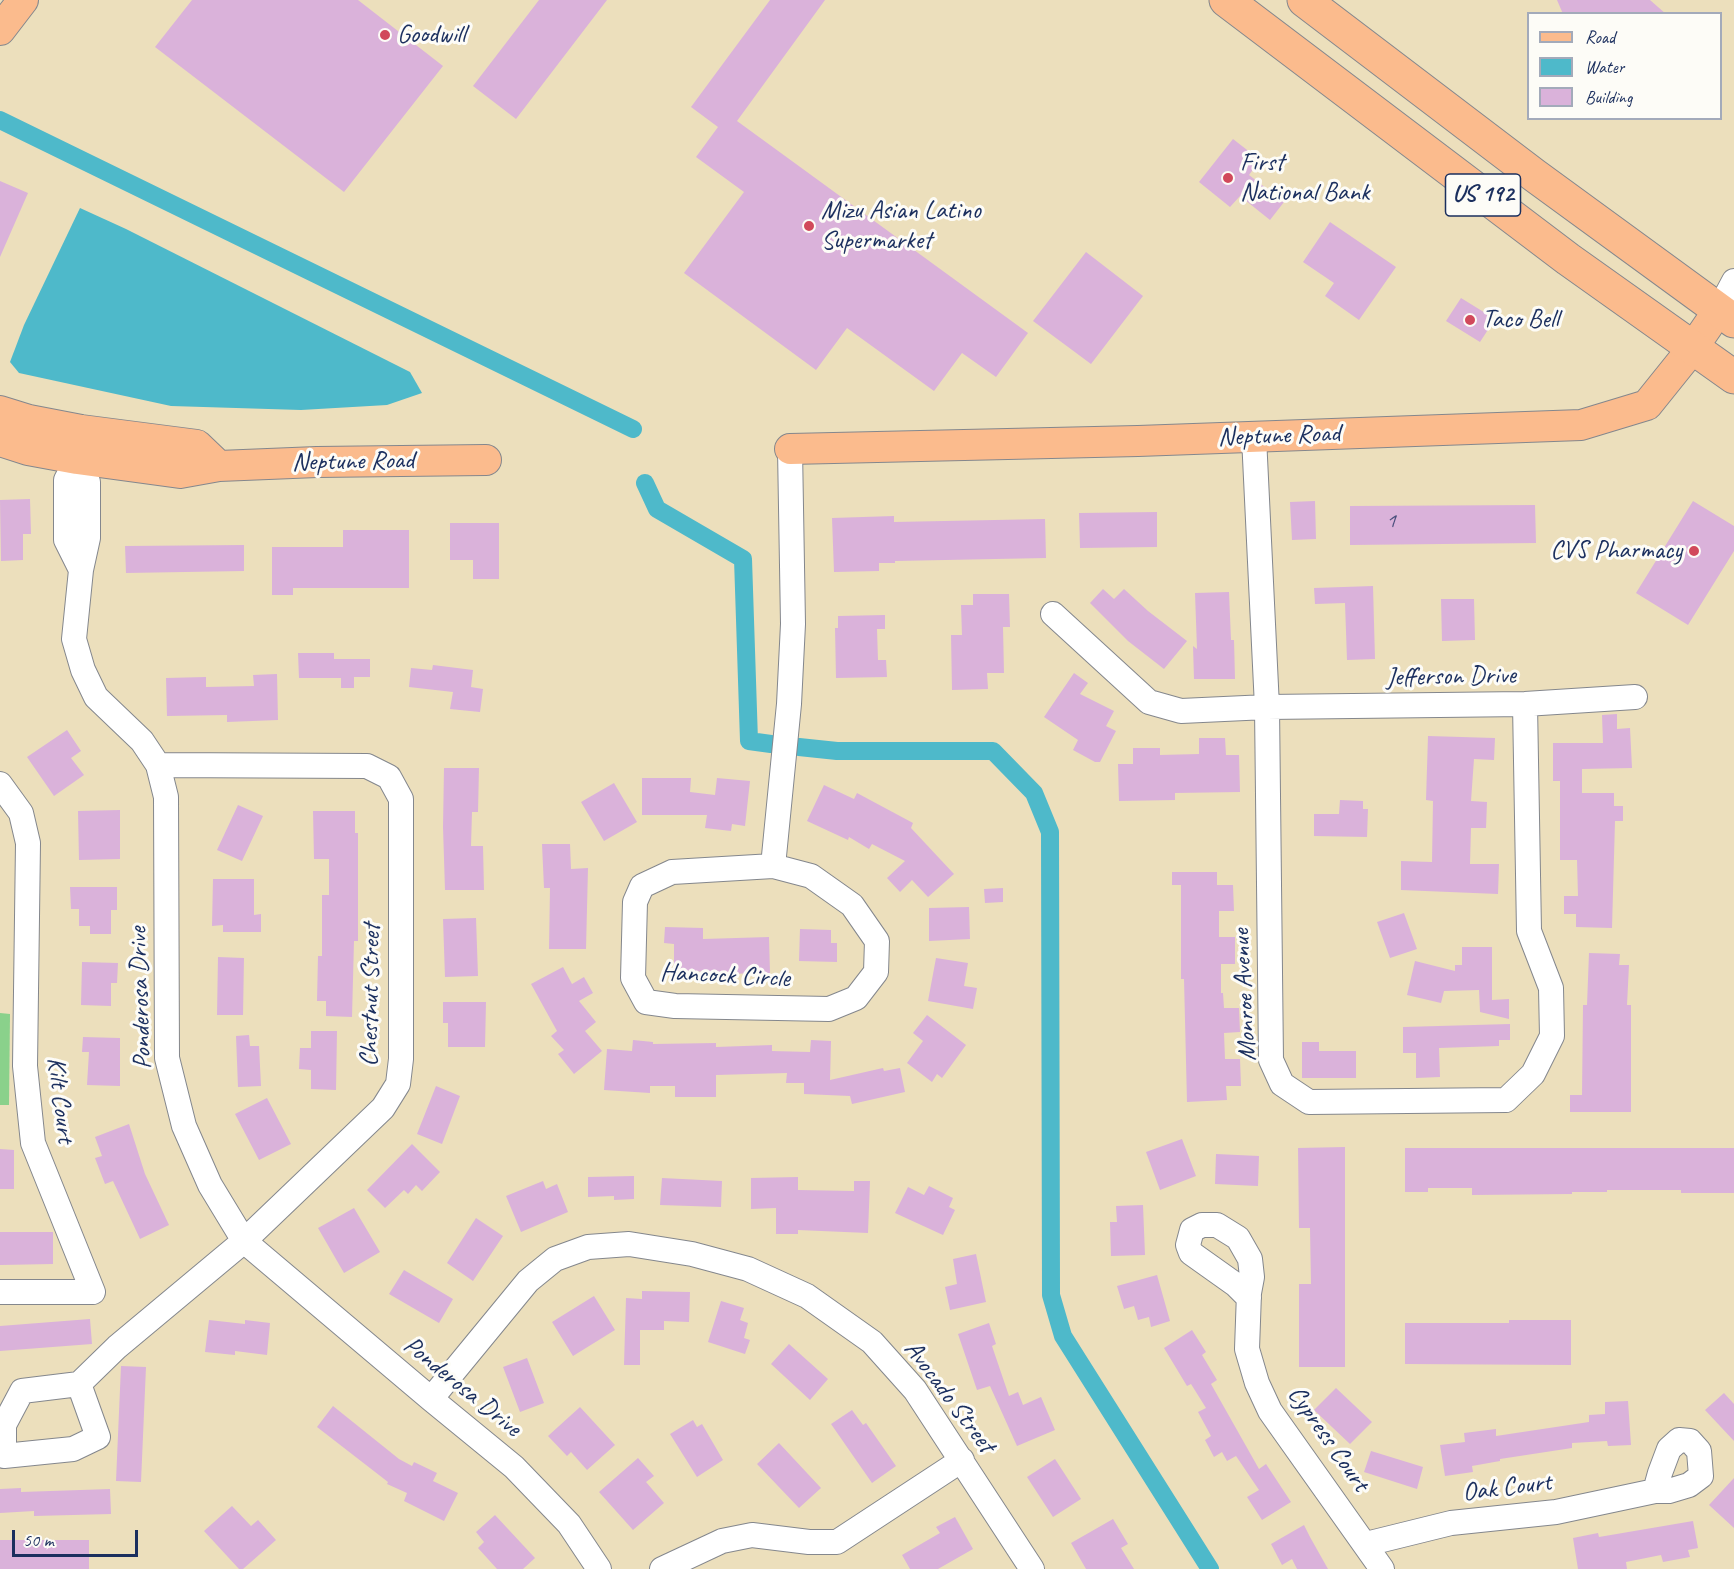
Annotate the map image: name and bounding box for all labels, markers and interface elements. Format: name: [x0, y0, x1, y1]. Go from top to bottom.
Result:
legend: [1527, 12, 1722, 120]
place label: Goodwill: [397, 19, 465, 51]
text: Road: [1585, 26, 1615, 48]
marker: Goodwill: [378, 28, 392, 42]
text: Water: [1585, 56, 1624, 78]
text: Building: [1585, 86, 1632, 108]
place label: First National Bank: [1240, 147, 1369, 208]
marker: First National Bank: [1221, 171, 1235, 185]
road number: US 192: [1446, 174, 1520, 216]
place label: Mizu Asian Latino Supermarket: [821, 195, 981, 256]
marker: Mizu Asian Latino Supermarket: [802, 219, 816, 233]
place label: Taco Bell: [1482, 304, 1559, 336]
marker: Taco Bell: [1463, 313, 1477, 327]
street label: Neptune Road: [1217, 418, 1341, 454]
street label: Neptune Road: [292, 445, 414, 479]
house number: 1: [1386, 508, 1396, 534]
place label: CVS Pharmacy: [1550, 535, 1682, 567]
marker: CVS Pharmacy: [1687, 544, 1701, 558]
street label: Jefferson Drive: [1386, 660, 1516, 694]
street label: Chestnut Street: [354, 923, 388, 1067]
street label: Ponderosa Drive: [123, 926, 159, 1070]
street label: Monroe Avenue: [1226, 928, 1264, 1062]
street label: Hancock Circle: [659, 957, 791, 995]
street label: Kilt Court: [39, 1055, 81, 1145]
street label: Ponderosa Drive: [397, 1330, 527, 1444]
street label: Avocado Street: [897, 1335, 1001, 1459]
street label: Cypress Court: [1280, 1380, 1376, 1498]
street label: Oak Court: [1461, 1467, 1553, 1509]
scale bar: [15, 1518, 141, 1556]
text: 50 m: [23, 1529, 54, 1551]

